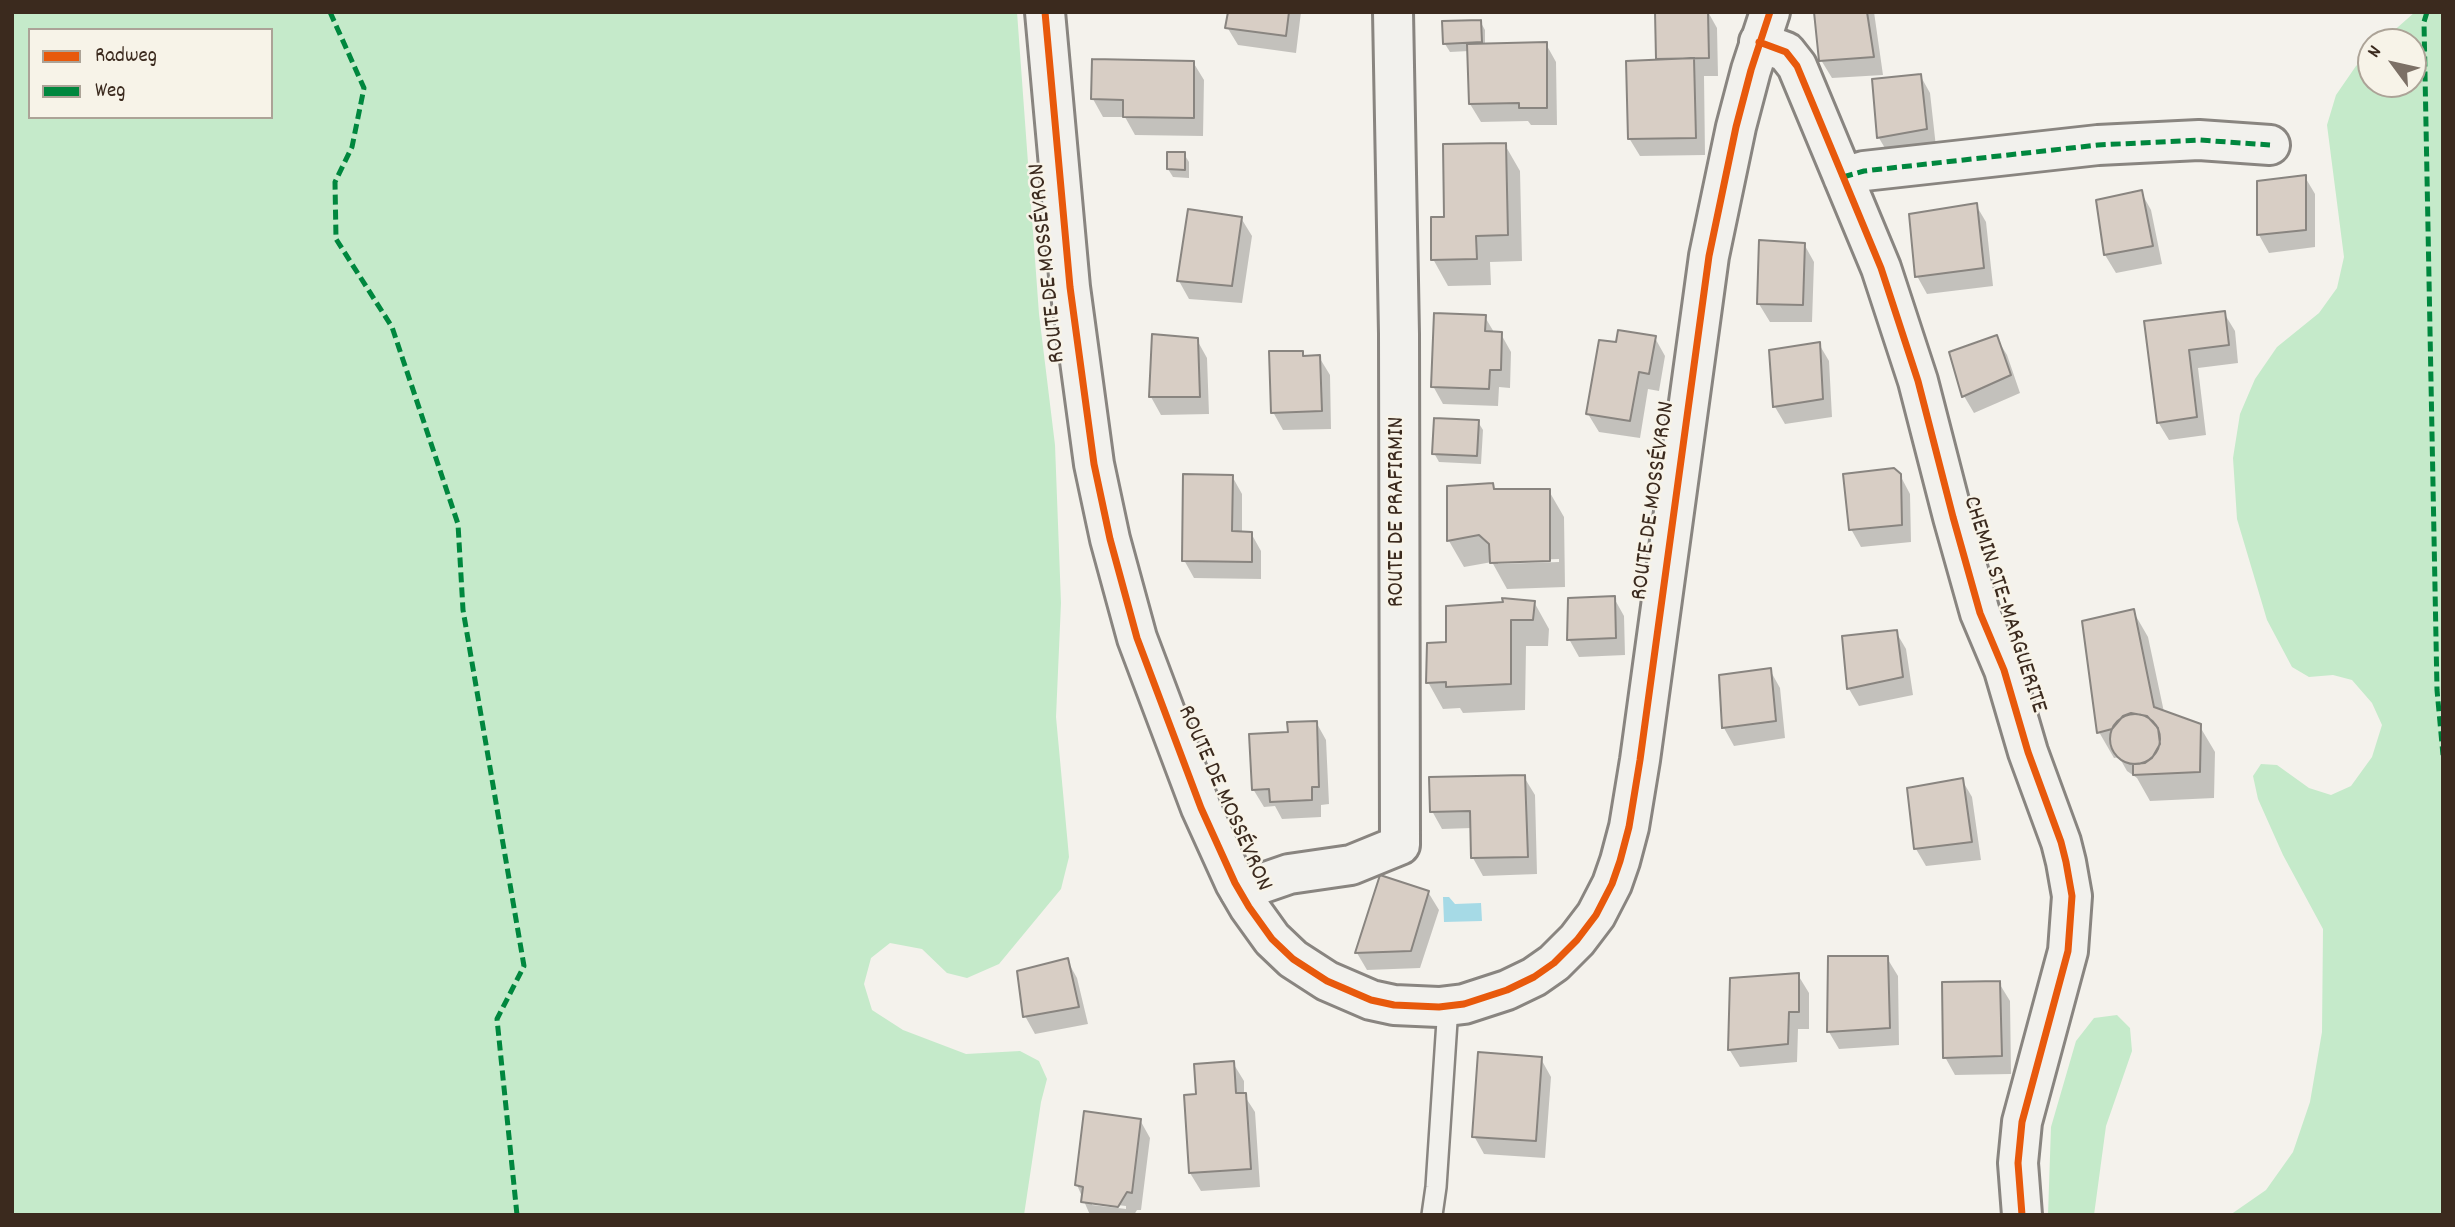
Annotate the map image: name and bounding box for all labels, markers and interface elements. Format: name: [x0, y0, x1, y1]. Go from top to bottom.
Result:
legend: [28, 28, 273, 119]
north arrow: [2357, 28, 2427, 98]
text: N: [2362, 41, 2390, 64]
text: Radweg: [95, 42, 157, 72]
text: Weg: [95, 77, 126, 107]
street label: ROUTE DE MOSSÉVRON: [1024, 162, 1074, 364]
street label: ROUTE DE MOSSÉVRON: [1627, 400, 1683, 602]
street label: ROUTE DE PRAFIRMIN: [1385, 417, 1413, 607]
street label: CHEMIN STE-MARGUERITE: [1954, 493, 2052, 717]
street label: ROUTE DE MOSSÉVRON: [1169, 702, 1277, 896]

